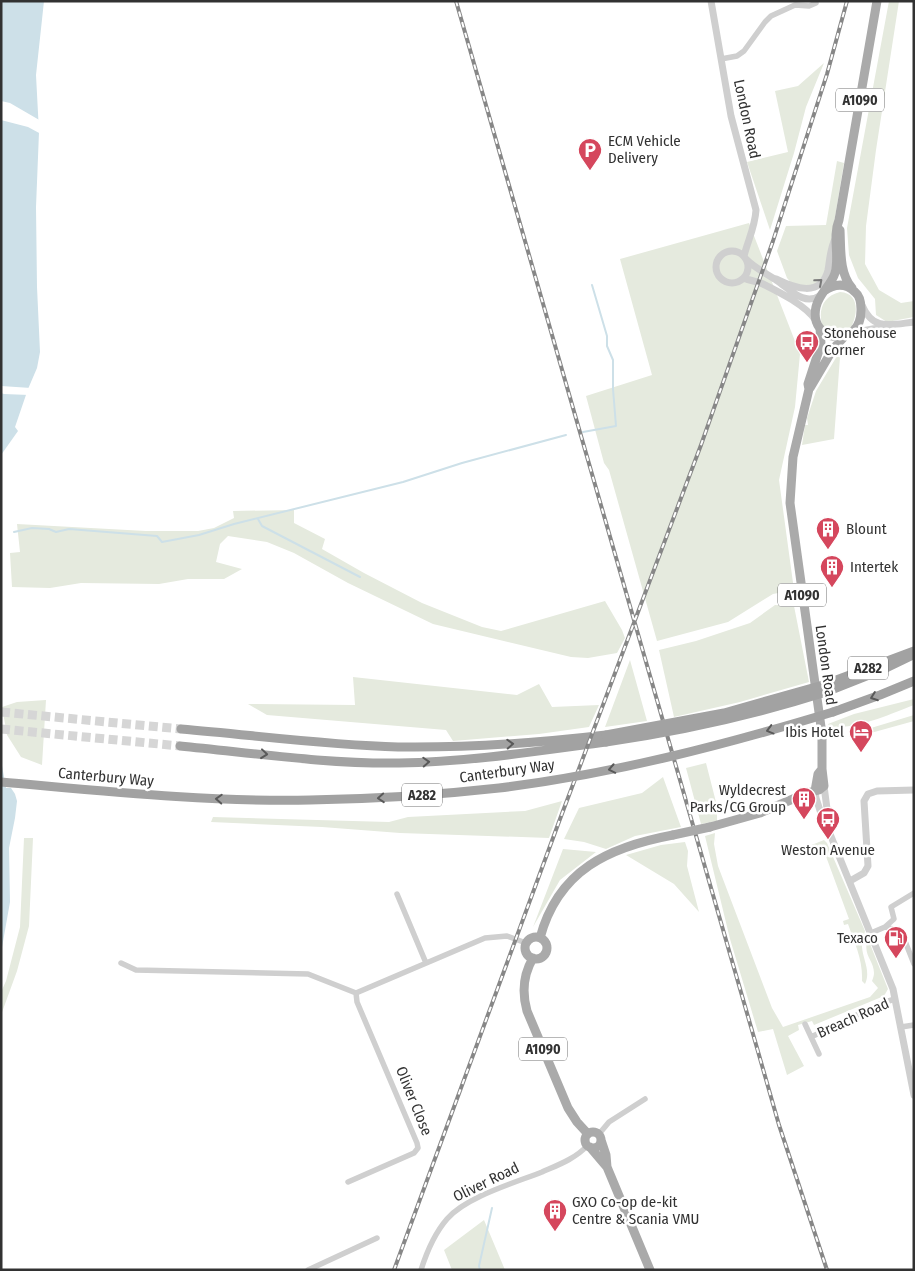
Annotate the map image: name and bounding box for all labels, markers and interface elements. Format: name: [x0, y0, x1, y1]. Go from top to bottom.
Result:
street label: London Road: [730, 78, 764, 160]
road number: A1090: [836, 88, 884, 112]
place label: ECM Vehicle Delivery: [608, 132, 681, 167]
parking icon: ECM Vehicle Delivery: [577, 137, 603, 171]
one-way arrow: [813, 278, 822, 287]
place label: Stonehouse Corner: [824, 324, 897, 359]
bus stop icon: Stonehouse Corner: [794, 329, 820, 363]
building icon: Blount: [815, 516, 841, 550]
place label: Blount: [846, 520, 887, 538]
building icon: Intertek: [819, 554, 845, 588]
place label: Intertek: [850, 558, 898, 576]
road number: A1090: [778, 584, 826, 606]
street label: London Road: [811, 624, 841, 706]
road number: A282: [848, 656, 888, 680]
one-way arrow: [870, 691, 879, 701]
hotel icon: Ibis Hotel: [848, 719, 874, 753]
place label: Ibis Hotel: [785, 723, 844, 741]
one-way arrow: [766, 725, 774, 735]
one-way arrow: [506, 739, 514, 750]
one-way arrow: [260, 748, 268, 759]
street label: Canterbury Way: [458, 755, 556, 787]
one-way arrow: [422, 757, 430, 768]
one-way arrow: [608, 763, 616, 773]
street label: Canterbury Way: [57, 764, 155, 790]
place label: Wyldecrest Parks/CG Group: [690, 781, 786, 816]
road number: A282: [402, 784, 442, 806]
building icon: Wyldecrest Parks/CG Group: [791, 786, 817, 820]
one-way arrow: [377, 792, 385, 803]
one-way arrow: [215, 793, 223, 804]
bus stop icon: Weston Avenue: [815, 806, 841, 840]
place label: Weston Avenue: [781, 841, 875, 859]
fuel station icon: Texaco: [883, 925, 909, 959]
place label: Texaco: [837, 929, 878, 947]
street label: Breach Road: [814, 994, 892, 1042]
road number: A1090: [519, 1038, 567, 1060]
street label: Oliver Close: [392, 1064, 436, 1138]
street label: Oliver Road: [450, 1158, 522, 1206]
place label: GXO Co-op de-kit Centre & Scania VMU: [572, 1193, 699, 1228]
building icon: GXO Co-op de-kit Centre & Scania VMU: [542, 1198, 568, 1232]

